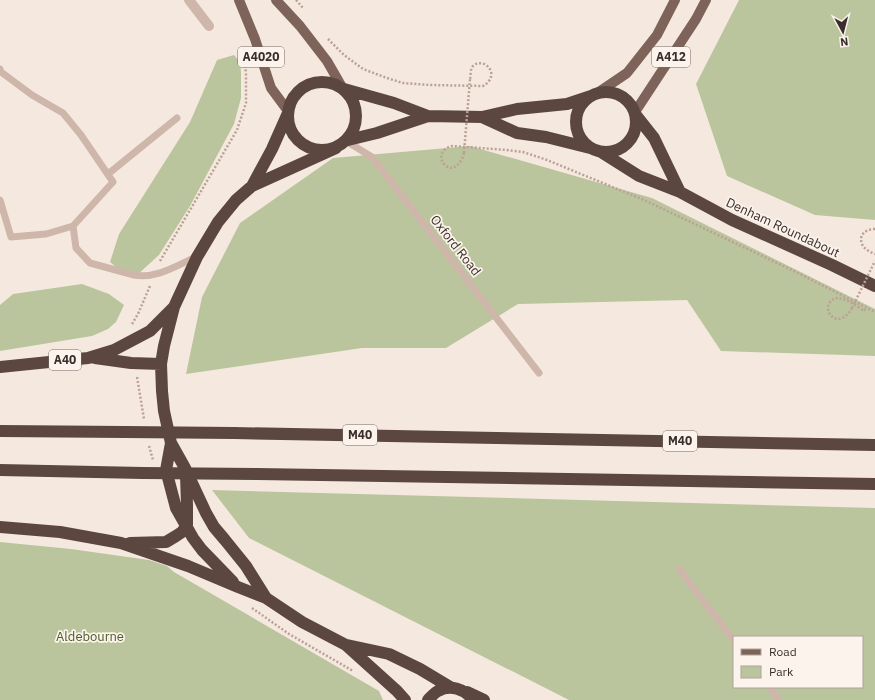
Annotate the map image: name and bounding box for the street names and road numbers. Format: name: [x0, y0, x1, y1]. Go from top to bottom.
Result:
road number: A4020: [238, 47, 284, 67]
road number: A412: [652, 47, 690, 67]
street label: Denham Roundabout: [723, 194, 842, 261]
street label: Oxford Road: [427, 212, 485, 279]
road number: A40: [49, 350, 81, 370]
road number: M40: [343, 425, 377, 445]
road number: M40: [663, 431, 697, 451]

